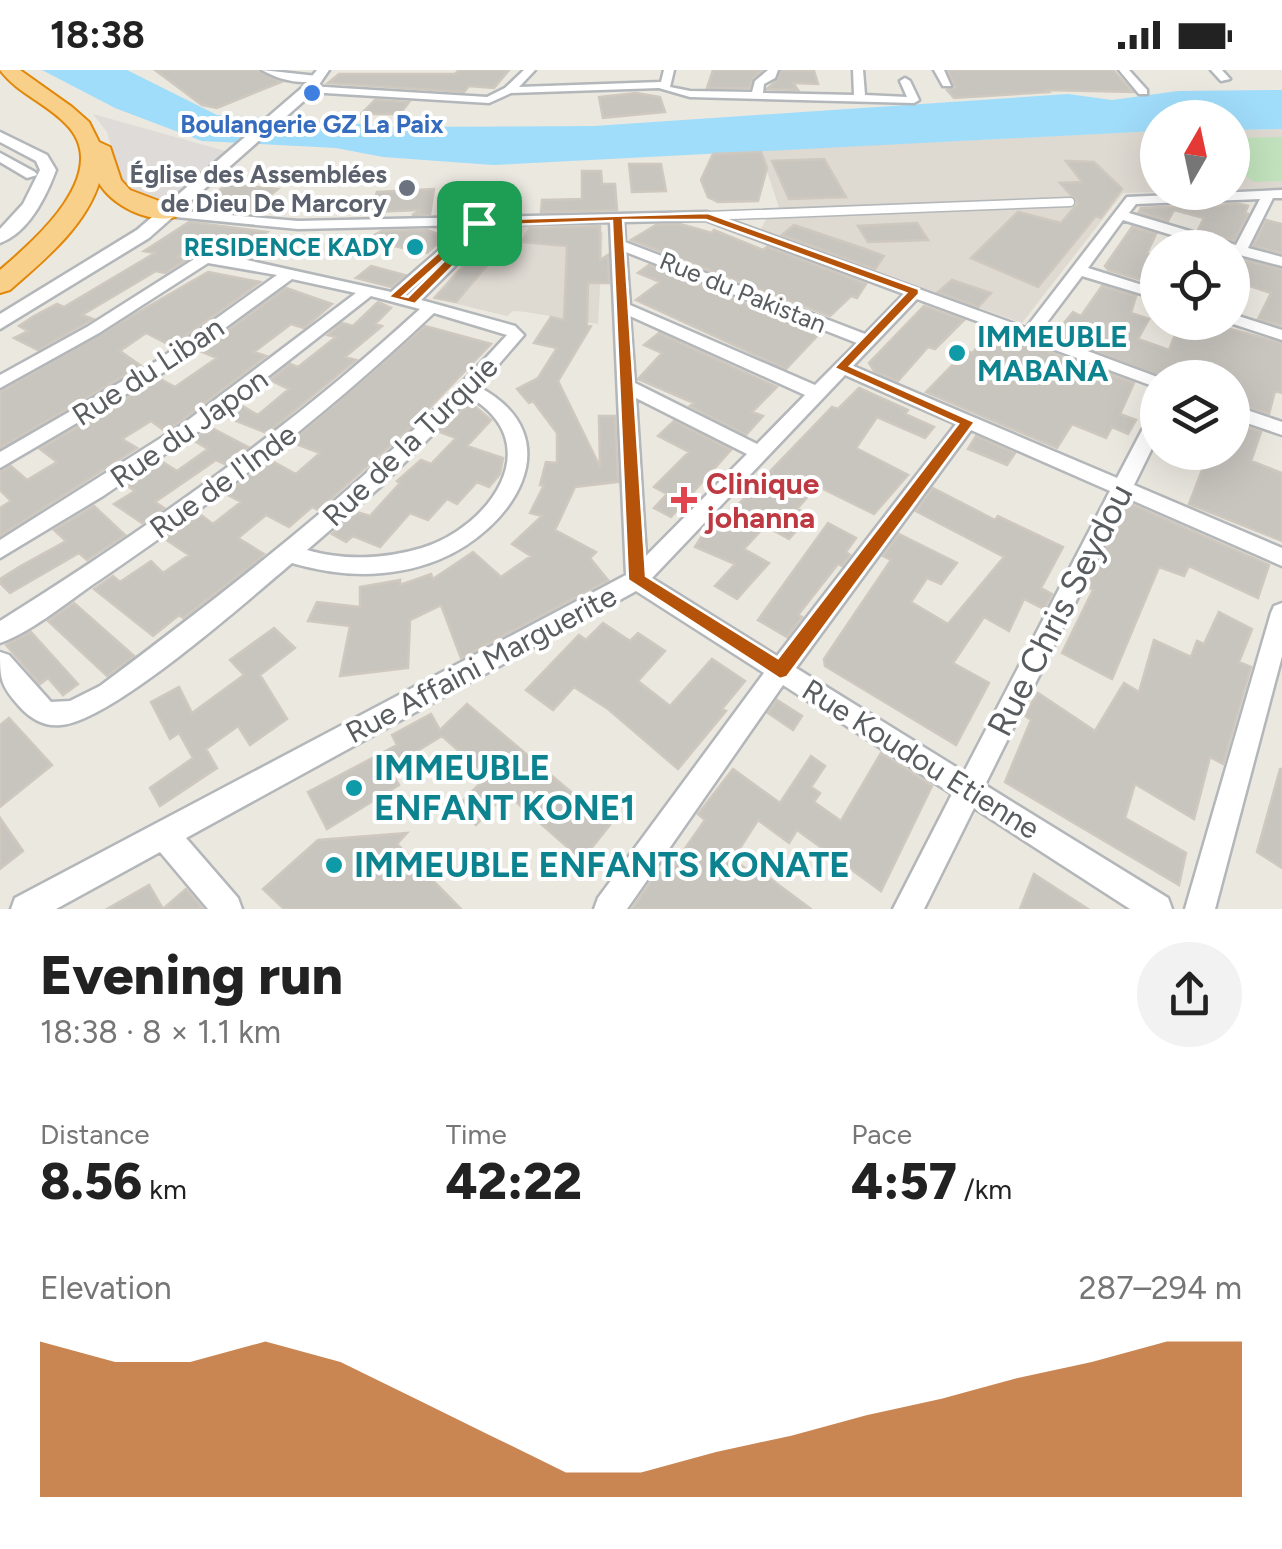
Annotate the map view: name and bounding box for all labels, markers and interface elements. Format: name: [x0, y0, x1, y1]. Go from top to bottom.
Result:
text: 18:38: [50, 12, 145, 58]
marker: Boulangerie GZ La Paix: [301, 82, 323, 104]
north arrow: [1140, 100, 1250, 210]
map controls: [1140, 100, 1250, 470]
place label: Boulangerie GZ La Paix: [180, 109, 444, 139]
place label: Église des Assemblées de Dieu De Marcory: [130, 159, 388, 218]
marker: Église des Assemblées de Dieu De Marcory: [396, 177, 418, 199]
pin: [437, 181, 522, 266]
icon: arrive: [452, 196, 507, 251]
button: locate: [1140, 230, 1250, 340]
place label: RESIDENCE KADY: [184, 232, 395, 262]
marker: RESIDENCE KADY: [404, 236, 426, 258]
street label: Rue du Pakistan: [655, 245, 831, 339]
street label: Rue du Liban: [65, 308, 231, 434]
place label: IMMEUBLE MABANA: [977, 318, 1128, 389]
marker: IMMEUBLE MABANA: [946, 342, 968, 364]
street label: Rue de la Turquie: [315, 348, 505, 534]
street label: Rue du Japon: [103, 360, 275, 496]
button: layers: [1140, 360, 1250, 470]
street label: Rue de l'Inde: [142, 415, 304, 547]
place label: Clinique johanna: [704, 465, 820, 536]
street label: Rue Chris Seydou: [978, 477, 1142, 743]
marker: Clinique johanna: [671, 487, 697, 513]
street label: Rue Affaini Marguerite: [339, 577, 623, 751]
street label: Rue Koudou Etienne: [795, 671, 1047, 847]
place label: IMMEUBLE ENFANT KONE1: [374, 747, 635, 829]
marker: IMMEUBLE ENFANT KONE1: [343, 777, 365, 799]
place label: IMMEUBLE ENFANTS KONATE: [354, 844, 850, 886]
marker: IMMEUBLE ENFANTS KONATE: [323, 854, 345, 876]
text: Evening run: [40, 942, 343, 1008]
button: share: [1137, 942, 1242, 1047]
text: 18:38 · 8 × 1.1 km: [40, 1013, 281, 1051]
text: Distance: [40, 1117, 150, 1151]
text: Time: [446, 1117, 507, 1151]
text: Pace: [851, 1117, 912, 1151]
text: 8.56: [40, 1151, 142, 1212]
text: 42:22: [446, 1151, 582, 1212]
text: 4:57: [851, 1151, 957, 1212]
text: km: [142, 1172, 187, 1206]
text: /km: [957, 1172, 1012, 1206]
text: Elevation: [40, 1269, 172, 1307]
text: 287–294 m: [1079, 1269, 1242, 1307]

